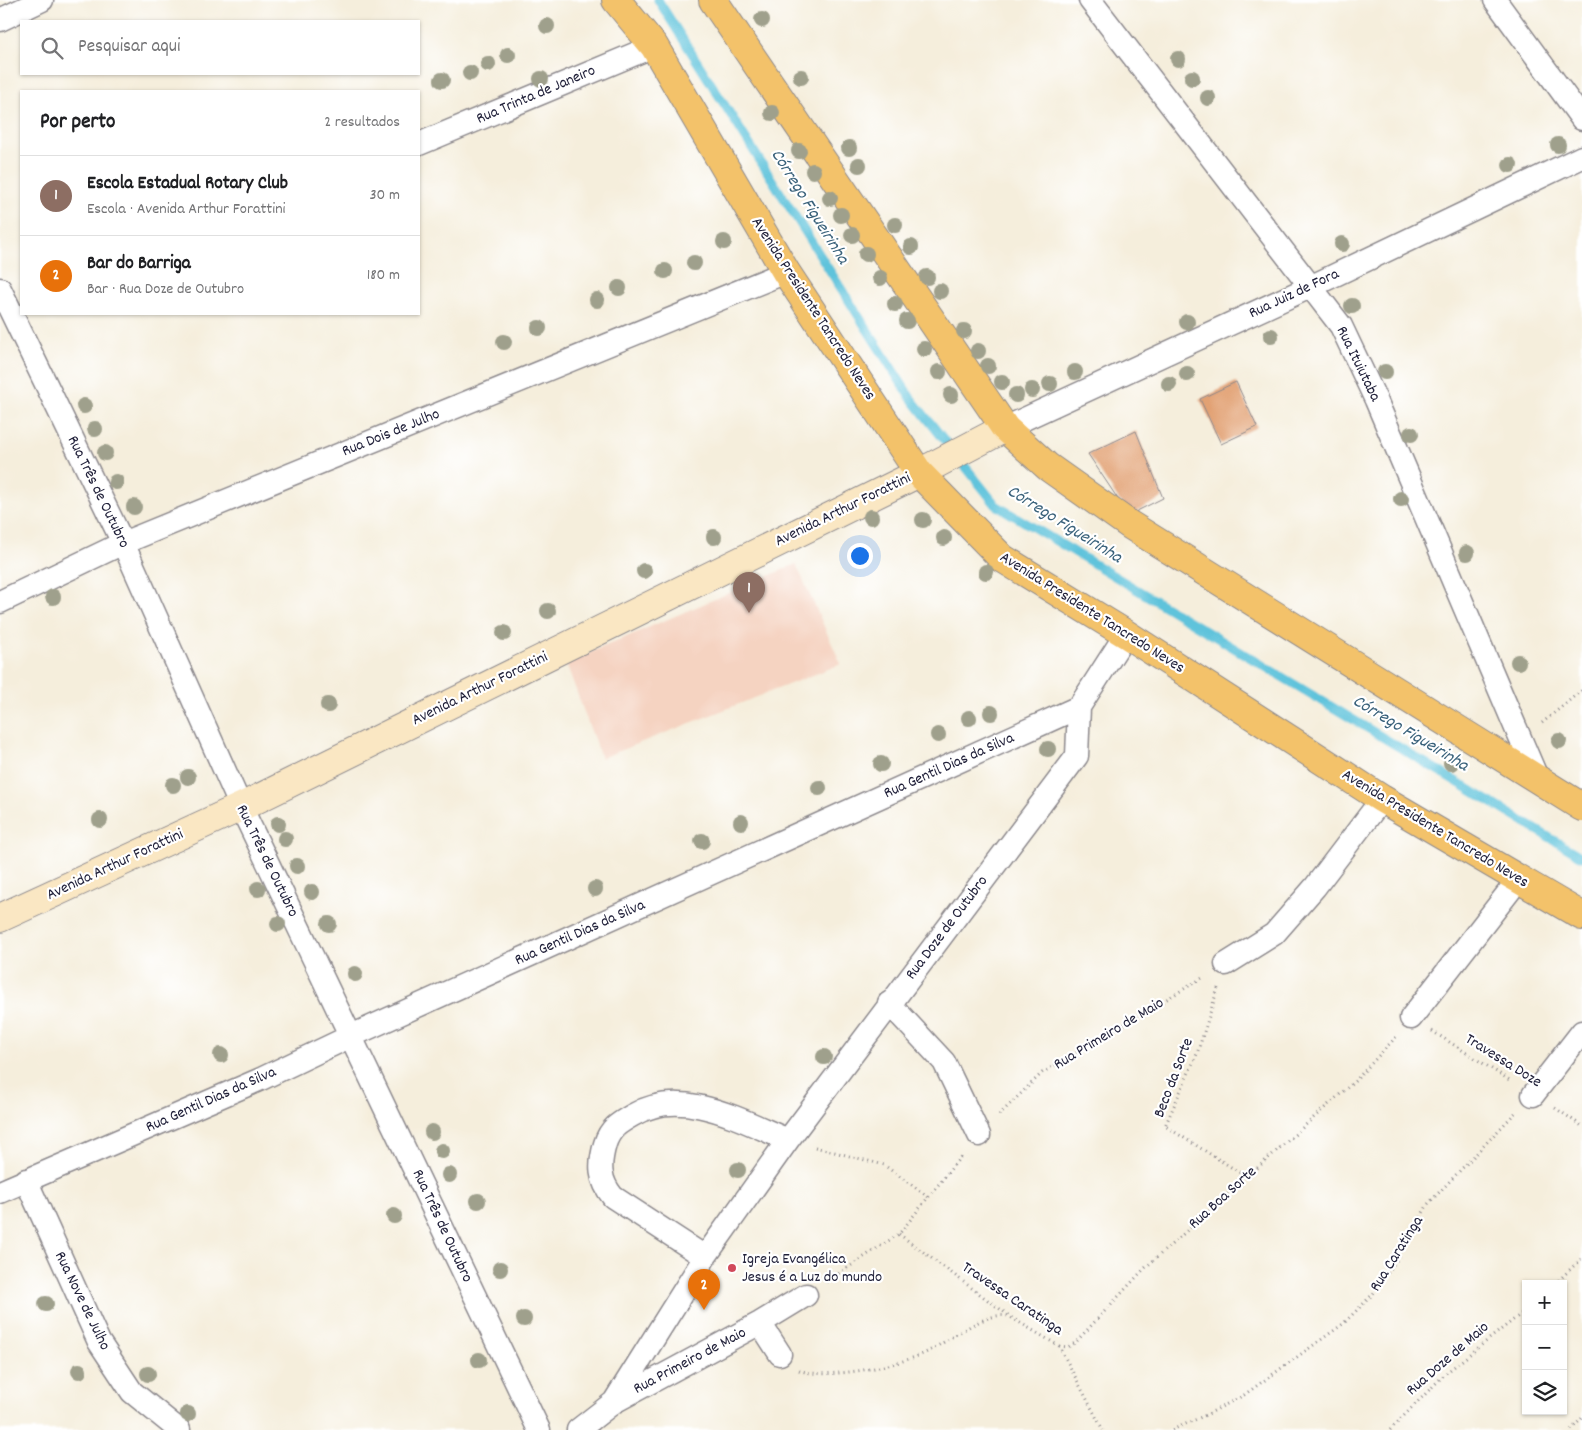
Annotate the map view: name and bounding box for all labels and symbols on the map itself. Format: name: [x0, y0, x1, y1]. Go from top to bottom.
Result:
street label: Rua Trinta de Janeiro: [473, 59, 599, 131]
water label: Córrego Figueirinha: [764, 145, 855, 271]
street label: Avenida Presidente Tancredo Neves: [745, 213, 881, 405]
street label: Rua Juiz de Fora: [1245, 263, 1343, 325]
street label: Rua Ituiutaba: [1330, 322, 1386, 406]
street label: Rua Dois de Julho: [339, 403, 443, 463]
street label: Rua Três de Outubro: [61, 432, 135, 552]
street label: Avenida Arthur Forattini: [771, 467, 915, 553]
water label: Córrego Figueirinha: [1002, 480, 1128, 571]
your location: [847, 543, 873, 569]
street label: Avenida Presidente Tancredo Neves: [995, 546, 1189, 680]
pin: 1: [733, 572, 765, 613]
street label: Avenida Arthur Forattini: [408, 646, 552, 732]
water label: Córrego Figueirinha: [1347, 689, 1474, 779]
street label: Rua Gentil Dias da Silva: [880, 727, 1018, 805]
street label: Avenida Presidente Tancredo Neves: [1337, 764, 1533, 894]
street label: Rua Três de Outubro: [230, 801, 304, 921]
street label: Avenida Arthur Forattini: [43, 823, 187, 907]
street label: Rua Doze de Outubro: [900, 871, 994, 985]
street label: Rua Gentil Dias da Silva: [511, 894, 649, 972]
street label: Rua Primeiro de Maio: [1050, 992, 1168, 1076]
street label: Travessa Doze: [1460, 1028, 1546, 1094]
street label: Beco da Sorte: [1148, 1035, 1200, 1121]
street label: Rua Gentil Dias da Silva: [142, 1061, 280, 1139]
street label: Rua Boa Sorte: [1184, 1161, 1262, 1235]
street label: Rua Três de Outubro: [406, 1166, 478, 1286]
street label: Rua Caratinga: [1365, 1211, 1430, 1296]
street label: Rua Nove de Julho: [48, 1248, 116, 1354]
place label: Igreja Evangélica Jesus é a Luz do mundo: [742, 1248, 882, 1289]
street label: Travessa Caratinga: [957, 1257, 1068, 1342]
marker: Igreja Evangélica Jesus é a Luz do mundo: [726, 1262, 738, 1274]
pin: 2: [688, 1269, 720, 1310]
street label: Rua Doze de Maio: [1402, 1316, 1494, 1402]
street label: Rua Primeiro de Maio: [629, 1322, 751, 1400]

